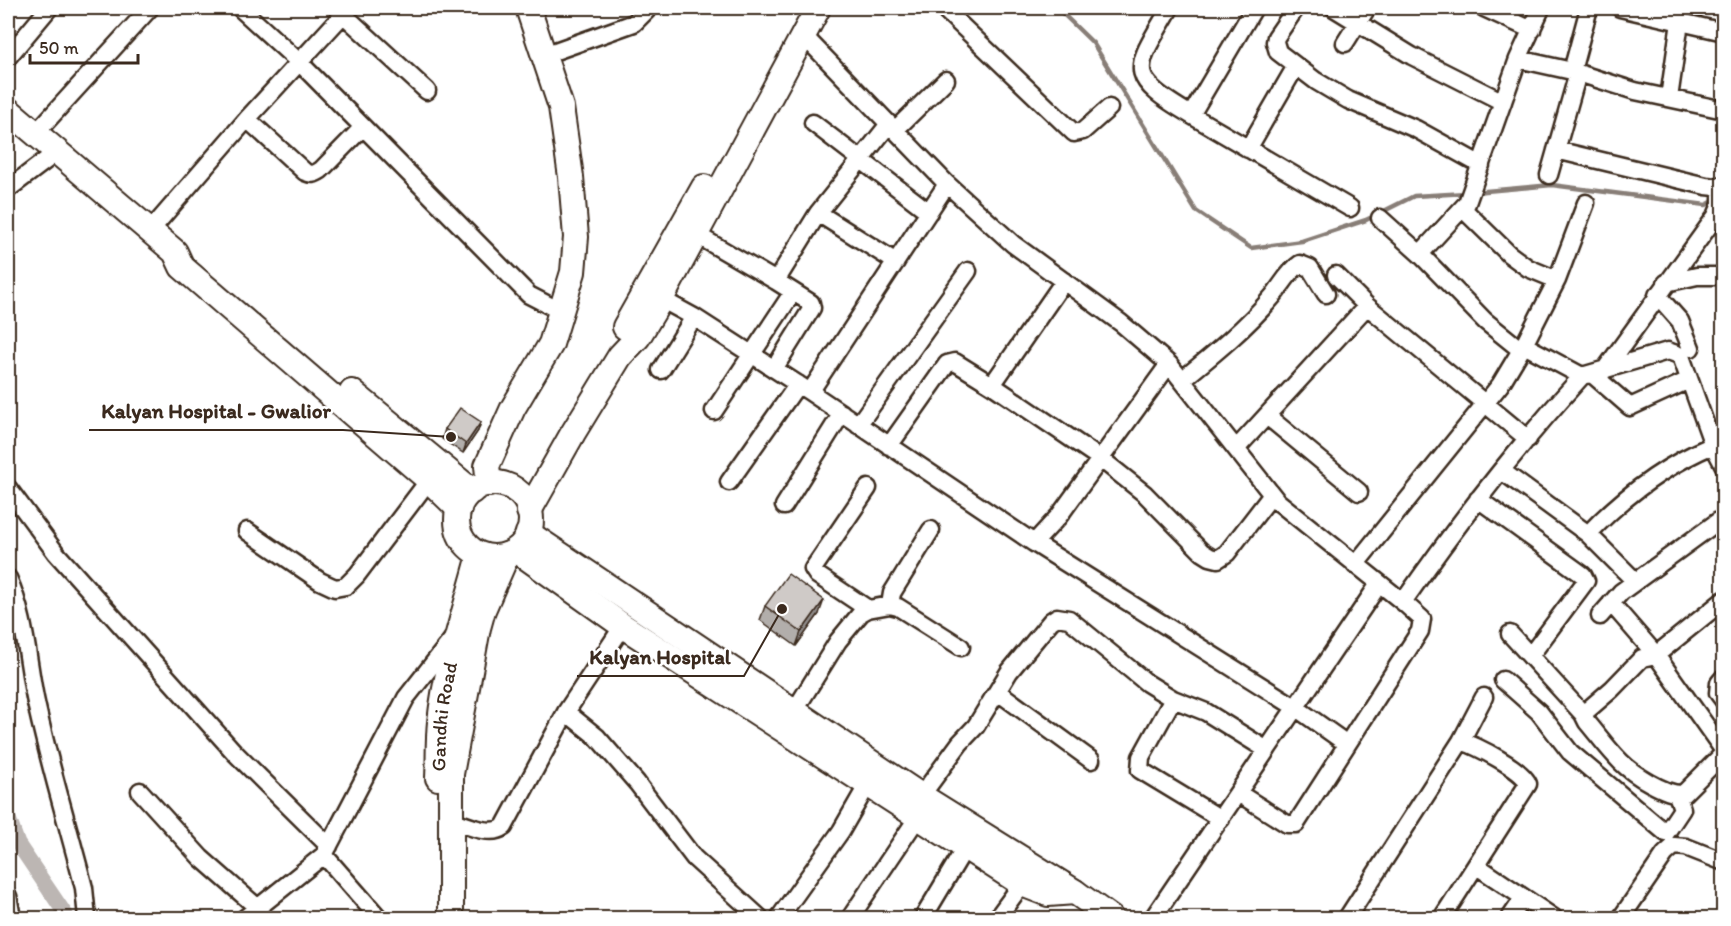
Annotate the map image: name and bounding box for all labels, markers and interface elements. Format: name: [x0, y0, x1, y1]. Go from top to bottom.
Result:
scale bar: [30, 27, 138, 65]
text: 50 m: [39, 37, 79, 59]
callout: Kalyan Hospital - Gwalior: [89, 391, 343, 430]
text: Kalyan Hospital - Gwalior: [101, 398, 331, 424]
callout: Kalyan Hospital: [577, 637, 744, 676]
text: Kalyan Hospital: [589, 644, 732, 670]
street label: Gandhi Road: [426, 659, 462, 771]

